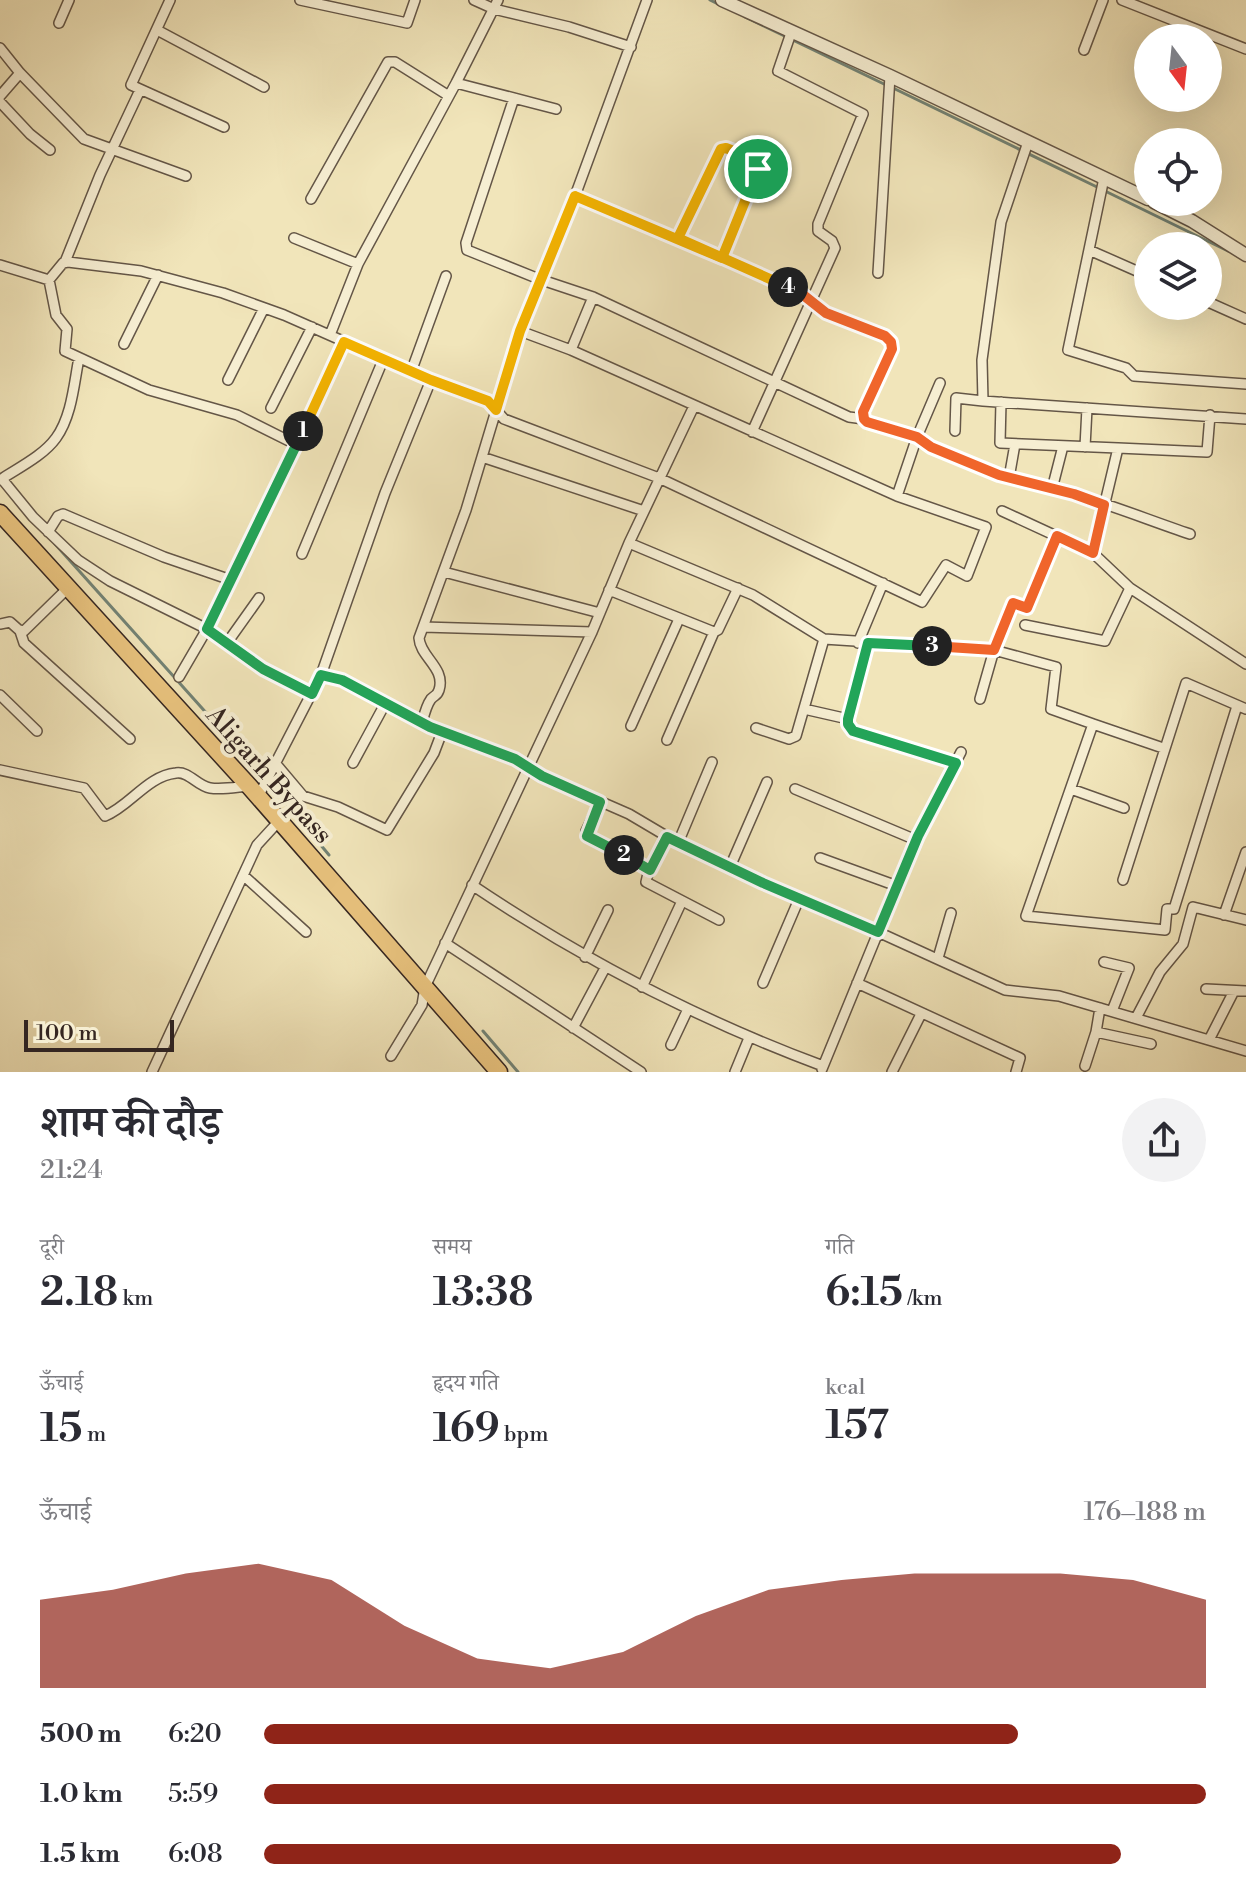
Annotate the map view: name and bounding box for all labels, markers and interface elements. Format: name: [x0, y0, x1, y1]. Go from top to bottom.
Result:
north arrow: [1134, 24, 1222, 112]
map controls: [1134, 24, 1222, 320]
button: locate: [1134, 128, 1222, 216]
pin: [724, 135, 792, 203]
icon: arrive: [736, 147, 780, 191]
button: layers: [1134, 232, 1222, 320]
pin: 4: [768, 267, 808, 307]
text: 4: [781, 273, 795, 300]
pin: 1: [283, 411, 323, 451]
text: 1: [298, 417, 308, 444]
pin: 3: [912, 626, 952, 666]
text: 3: [925, 632, 939, 659]
street label: Aligarh Bypass: [198, 699, 339, 850]
pin: 2: [604, 835, 644, 875]
text: 2: [617, 841, 631, 868]
scale bar: [24, 1016, 174, 1052]
text: 100 m: [36, 1020, 98, 1047]
text: शाम की दौड़: [40, 1096, 221, 1151]
button: share: [1122, 1098, 1206, 1182]
text: 21:24: [40, 1154, 103, 1186]
text: दूरी: [40, 1234, 64, 1261]
text: समय: [433, 1234, 471, 1261]
text: गति: [825, 1234, 854, 1261]
text: 2.18: [40, 1268, 118, 1318]
text: 13:38: [433, 1268, 534, 1318]
text: 6:15: [825, 1268, 903, 1318]
text: km: [118, 1285, 153, 1312]
text: /km: [903, 1285, 942, 1312]
text: ऊँचाई: [40, 1370, 83, 1397]
text: हृदय गति: [433, 1370, 499, 1397]
text: kcal: [825, 1374, 865, 1401]
text: 157: [825, 1401, 889, 1451]
text: 15: [40, 1404, 82, 1454]
text: 169: [433, 1404, 500, 1454]
text: m: [82, 1421, 106, 1448]
text: bpm: [500, 1421, 549, 1448]
text: ऊँचाई: [40, 1496, 91, 1528]
text: 176–188 m: [1083, 1496, 1206, 1528]
text: 500 m: [40, 1718, 122, 1750]
text: 6:20: [168, 1718, 222, 1750]
text: 1.0 km: [40, 1778, 123, 1810]
text: 5:59: [168, 1778, 218, 1810]
text: 1.5 km: [40, 1838, 120, 1870]
text: 6:08: [168, 1838, 223, 1870]

